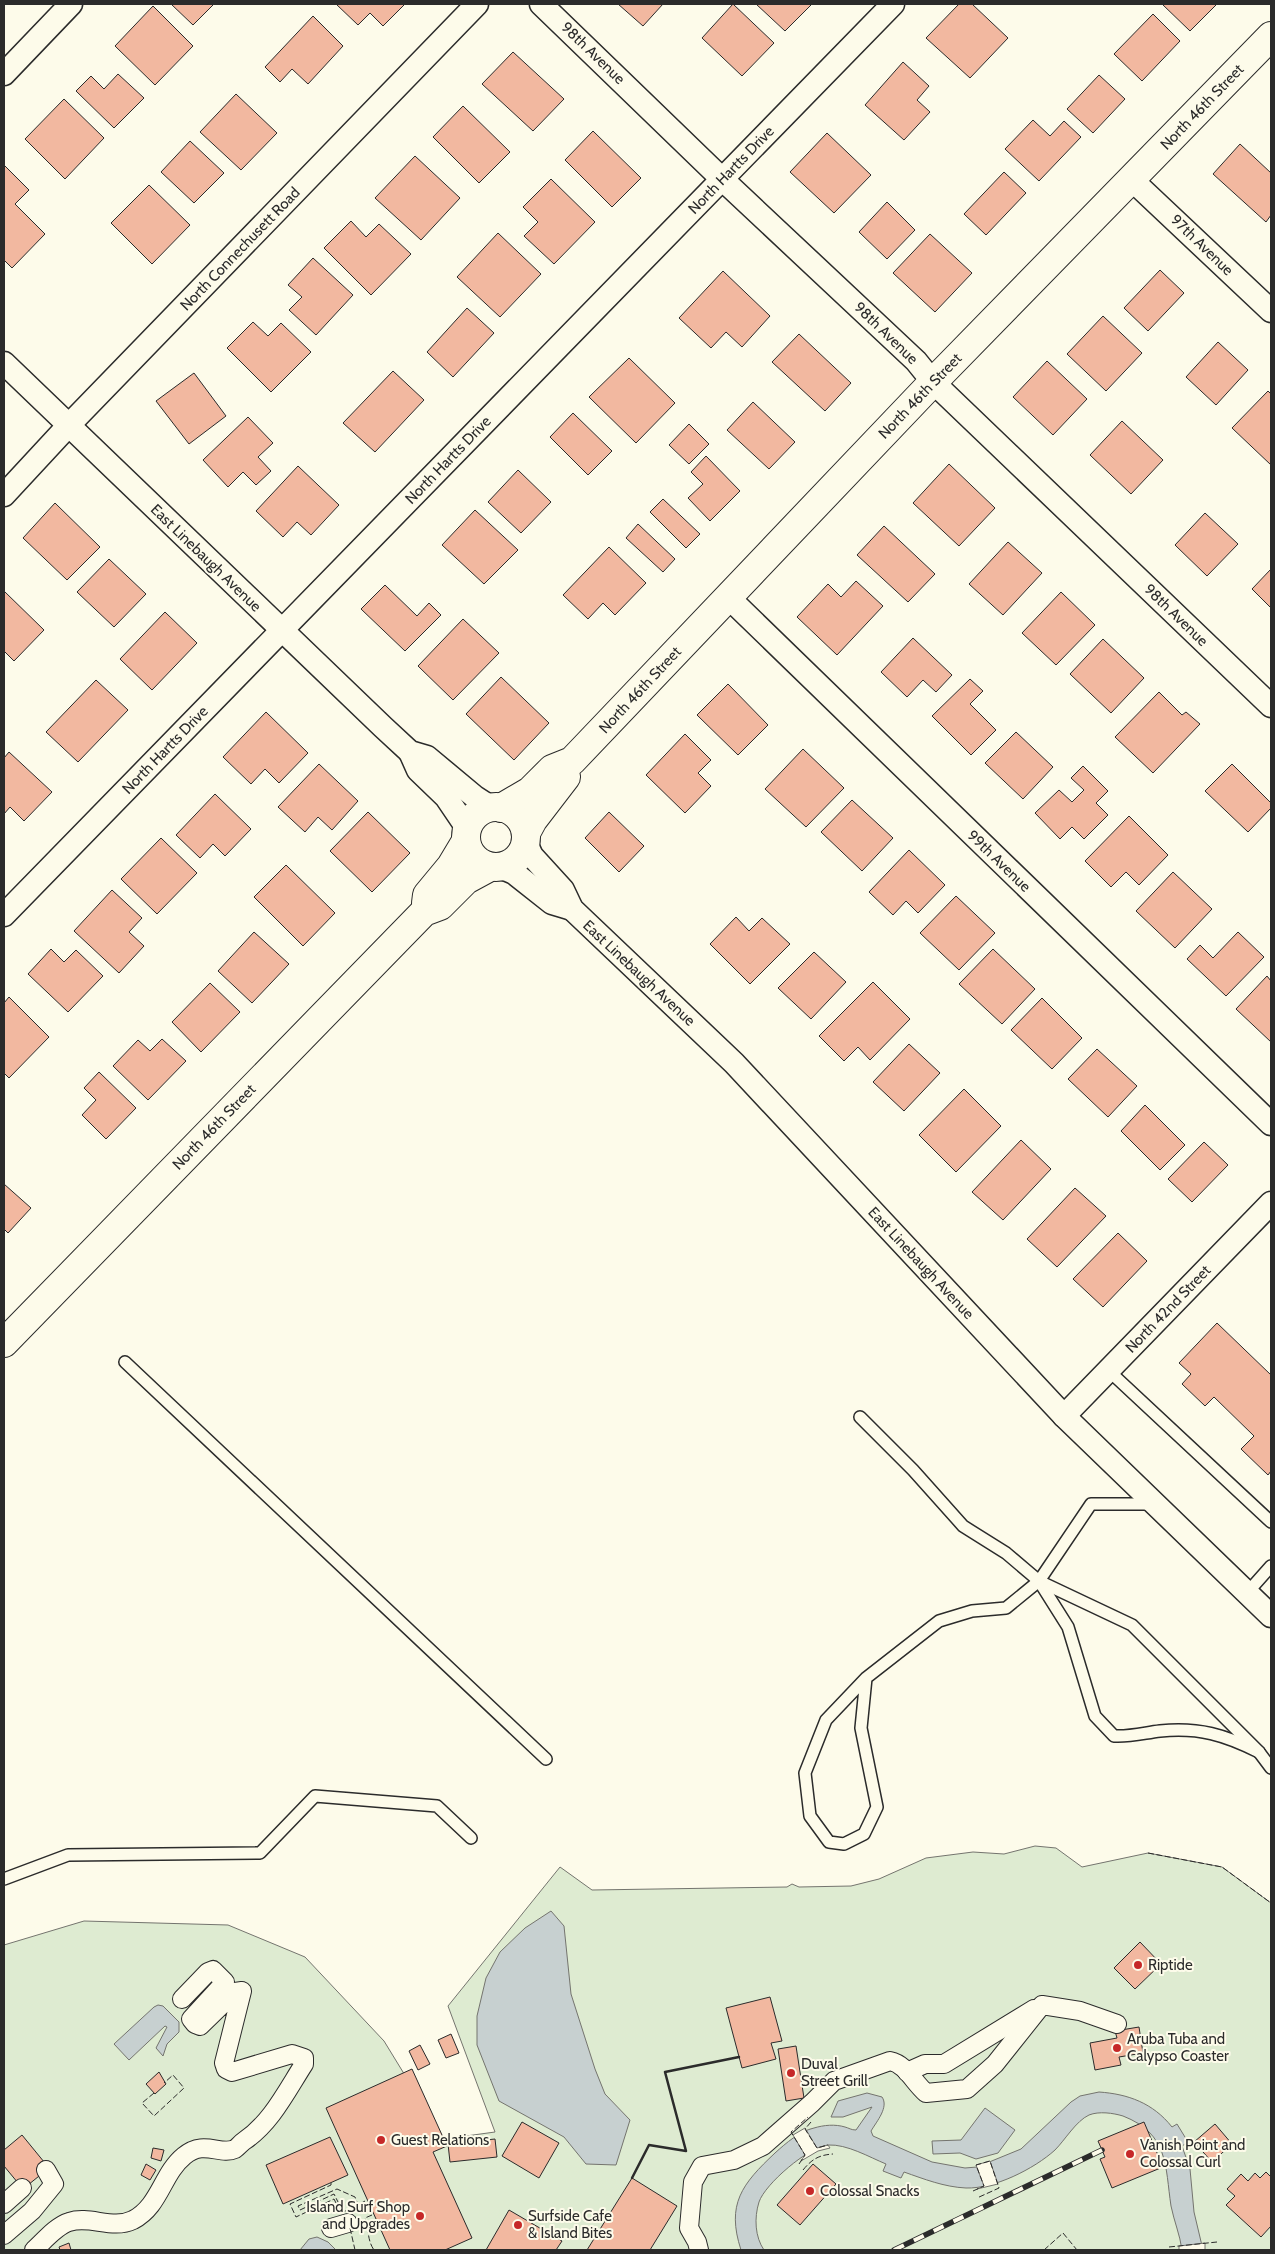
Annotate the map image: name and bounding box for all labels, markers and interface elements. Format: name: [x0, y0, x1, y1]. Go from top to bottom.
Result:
street label: 98th Avenue: [557, 18, 629, 88]
street label: North 46th Street: [1157, 60, 1247, 154]
street label: North Hartts Drive: [684, 122, 778, 218]
street label: North Connechusett Road: [176, 184, 304, 314]
street label: 97th Avenue: [1167, 211, 1237, 280]
street label: 98th Avenue: [850, 298, 922, 368]
street label: North 46th Street: [875, 349, 965, 443]
street label: North Hartts Drive: [401, 412, 495, 508]
street label: East Linebaugh Avenue: [147, 501, 265, 616]
street label: 98th Avenue: [1140, 580, 1212, 650]
street label: North 46th Street: [595, 643, 685, 737]
street label: North Hartts Drive: [118, 702, 212, 798]
street label: 99th Avenue: [964, 826, 1035, 896]
street label: East Linebaugh Avenue: [579, 916, 699, 1030]
street label: North 46th Street: [169, 1080, 259, 1174]
street label: East Linebaugh Avenue: [864, 1203, 978, 1323]
street label: North 42nd Street: [1122, 1261, 1214, 1357]
place label: Riptide: [1148, 1956, 1193, 1974]
marker: Riptide: [1132, 1959, 1144, 1971]
place label: Aruba Tuba and Calypso Coaster: [1127, 2030, 1229, 2065]
marker: Aruba Tuba and Calypso Coaster: [1111, 2042, 1123, 2054]
place label: Duval Street Grill: [801, 2055, 868, 2090]
marker: Duval Street Grill: [785, 2067, 797, 2079]
place label: Guest Relations: [391, 2131, 489, 2149]
marker: Guest Relations: [375, 2134, 387, 2146]
place label: Vanish Point and Colossal Curl: [1140, 2136, 1245, 2171]
marker: Vanish Point and Colossal Curl: [1124, 2148, 1136, 2160]
place label: Colossal Snacks: [820, 2182, 920, 2200]
marker: Colossal Snacks: [804, 2185, 816, 2197]
place label: Island Surf Shop and Upgrades: [306, 2198, 410, 2233]
place label: Surfside Cafe & Island Bites: [528, 2207, 612, 2242]
marker: Island Surf Shop and Upgrades: [414, 2210, 426, 2222]
marker: Surfside Cafe & Island Bites: [512, 2219, 524, 2231]

